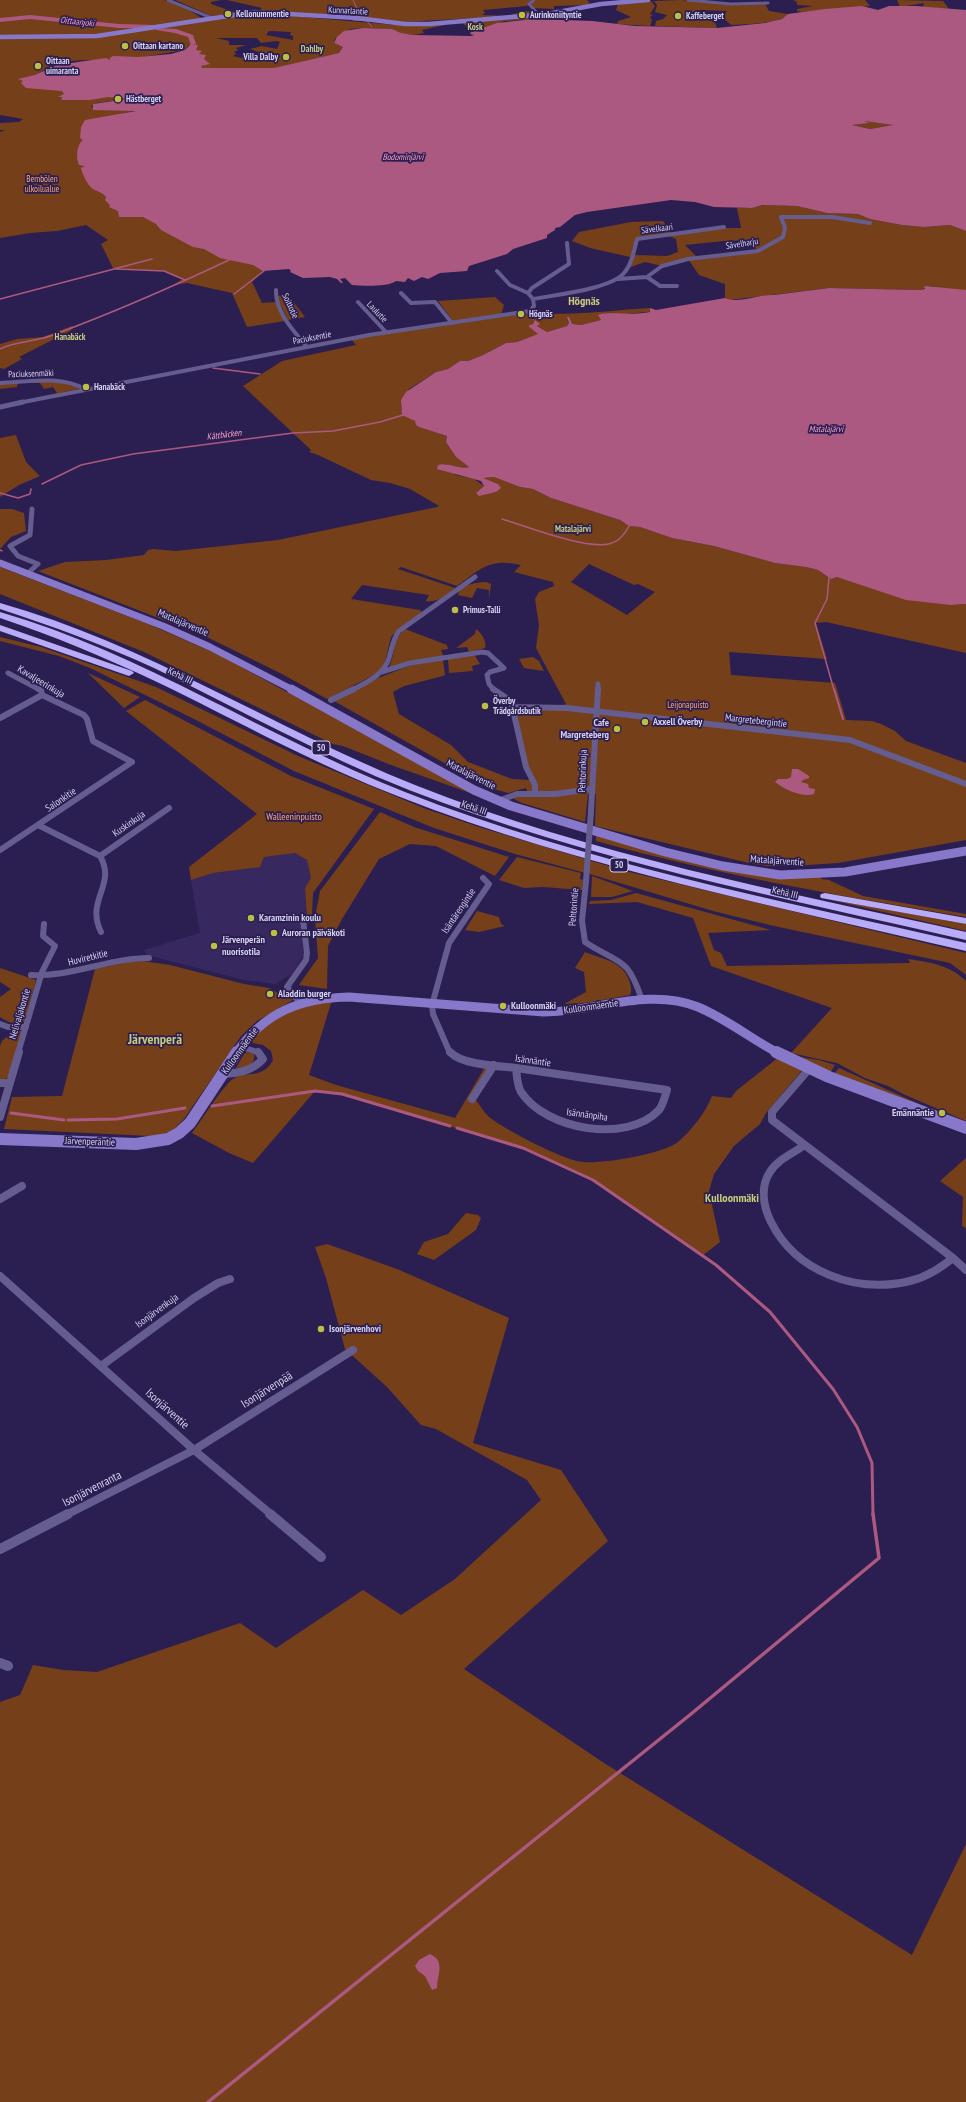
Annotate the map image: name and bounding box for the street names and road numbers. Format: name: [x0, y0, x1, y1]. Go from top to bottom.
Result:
street label: Kunnarlantie: [328, 5, 368, 17]
street label: Sävelkaari: [641, 222, 673, 236]
street label: Sävelharju: [725, 236, 759, 252]
street label: Soittotie: [279, 292, 301, 320]
street label: Laulutie: [364, 299, 390, 325]
street label: Paciuksentie: [292, 329, 332, 347]
street label: Paciuksenmäki: [8, 368, 54, 380]
street label: Matalajärventie: [156, 607, 210, 639]
street label: Kavaljeerinkuja: [15, 663, 67, 701]
street label: Kehä III: [166, 665, 194, 687]
street label: Margretebergintie: [724, 712, 788, 730]
road number: 50: [312, 741, 330, 755]
street label: Pehtorinkuja: [576, 749, 590, 793]
street label: Matalajärventie: [444, 757, 498, 793]
street label: Salonkitie: [43, 785, 79, 815]
street label: Kehä III: [460, 798, 488, 818]
street label: Kuskinkuja: [110, 808, 148, 840]
street label: Matalajärventie: [750, 853, 804, 869]
road number: 50: [610, 858, 628, 872]
street label: Kehä III: [771, 884, 799, 902]
street label: Isäntärengintie: [439, 886, 479, 936]
street label: Pehtorintie: [567, 888, 581, 926]
street label: Huviretkitie: [67, 947, 109, 969]
street label: Nelivaljakontie: [7, 987, 33, 1041]
street label: Kulloonmäentie: [563, 997, 619, 1017]
street label: Kulloonmäentie: [219, 1025, 261, 1077]
street label: Isännäntie: [514, 1053, 552, 1069]
street label: Isännänpiha: [565, 1106, 609, 1124]
street label: Järvenperäntie: [65, 1135, 115, 1149]
street label: Isonjärvenkuja: [133, 1291, 181, 1331]
street label: Isonjärvenpää: [239, 1369, 295, 1411]
street label: Isonjärventie: [142, 1386, 192, 1432]
street label: Isonjärvenranta: [60, 1468, 124, 1510]

